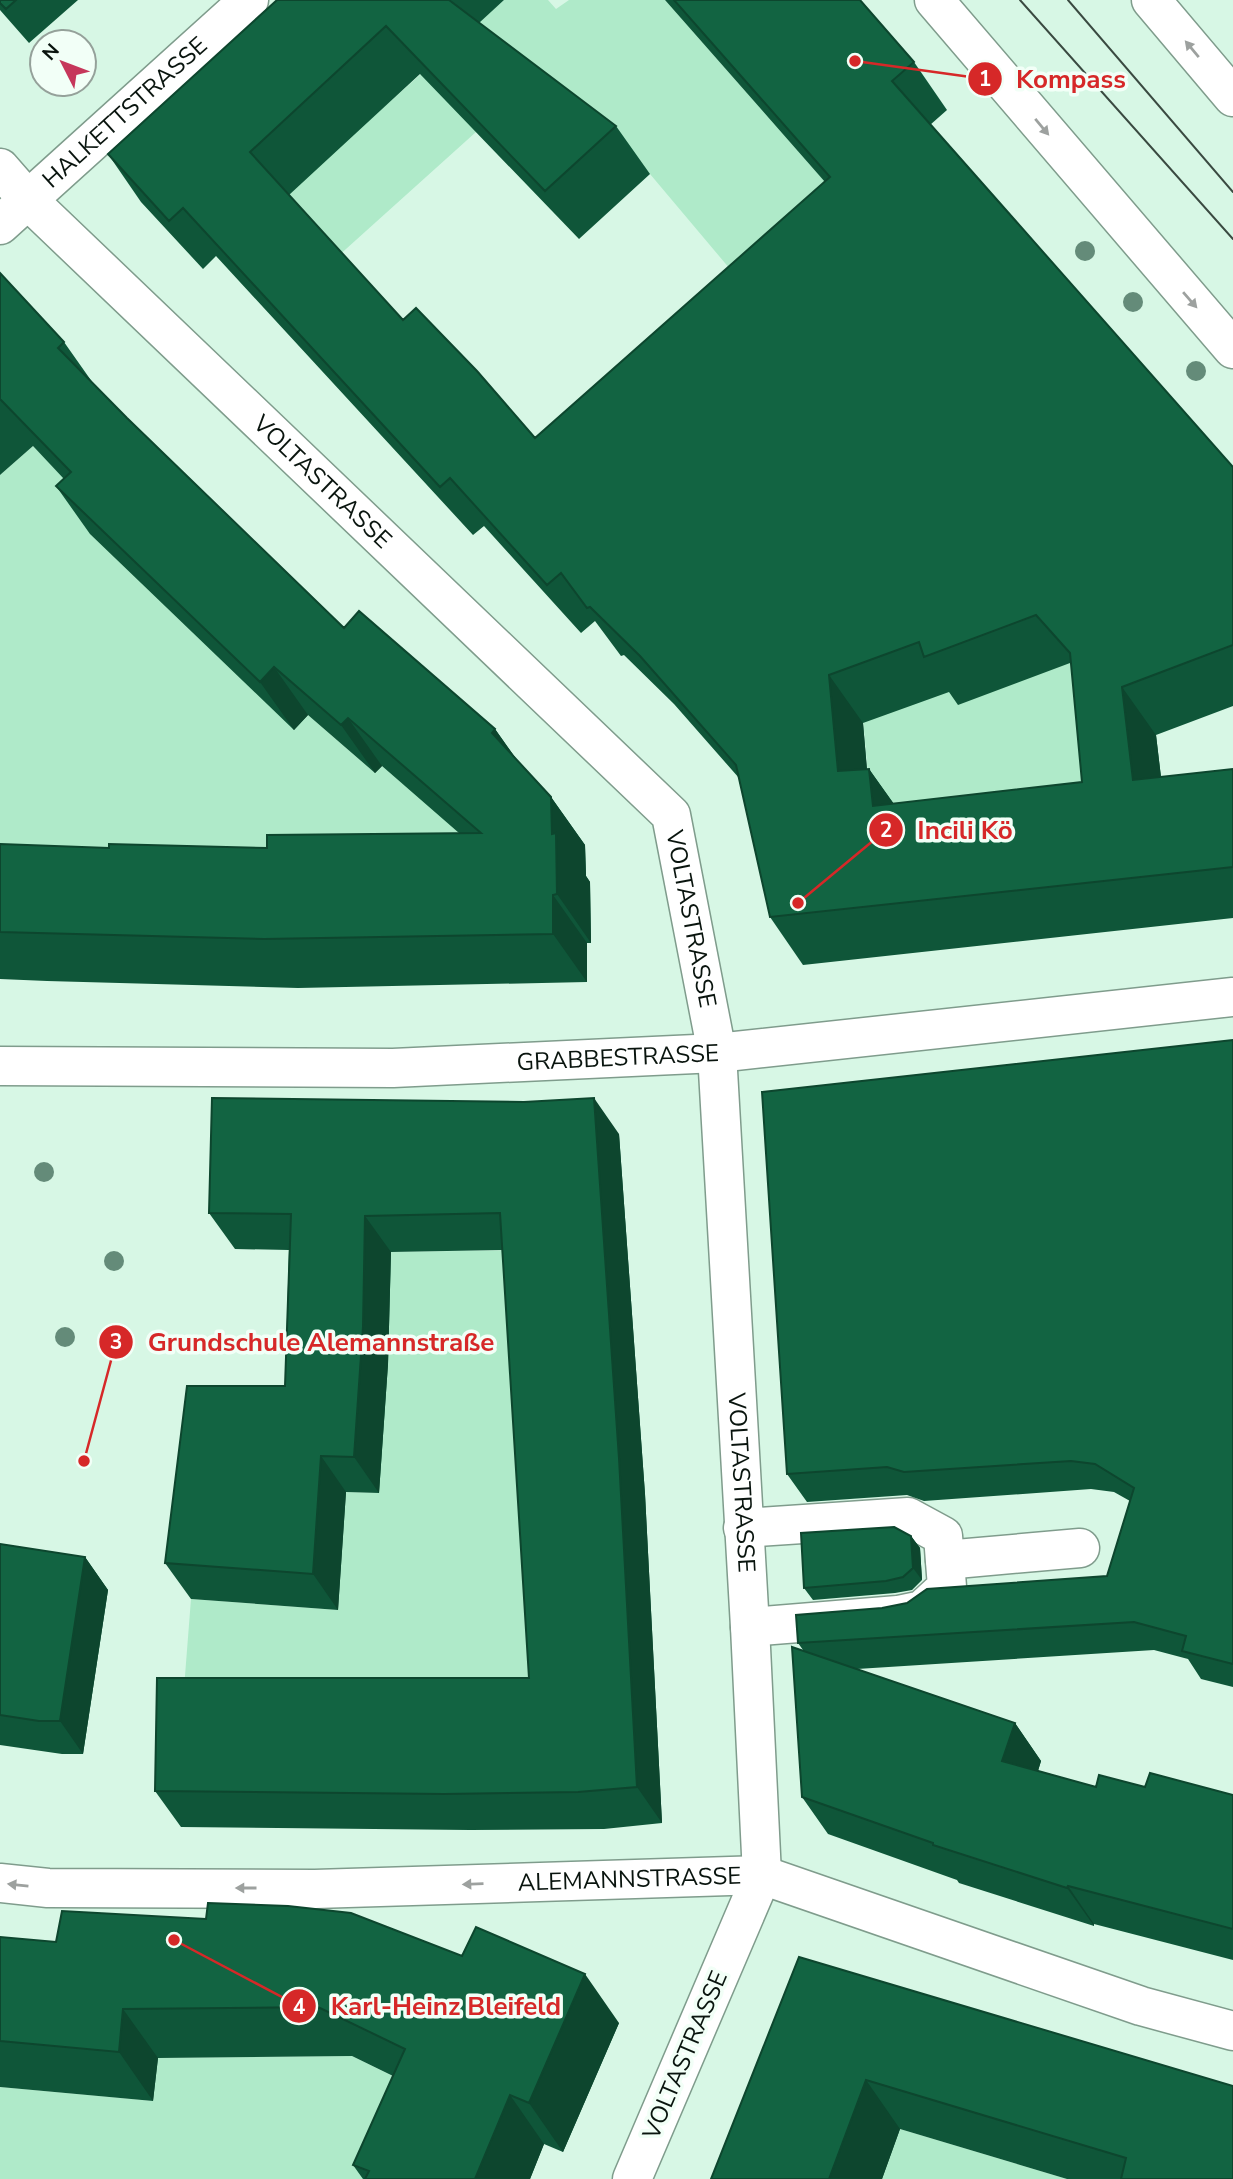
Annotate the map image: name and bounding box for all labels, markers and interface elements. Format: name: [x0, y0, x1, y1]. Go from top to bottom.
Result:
north arrow: [28, 28, 98, 98]
street label: HALKETTSTRASSE: [35, 30, 214, 195]
text: N: [37, 38, 66, 66]
one-way arrow: [1185, 40, 1200, 57]
callout: Kompass: [967, 55, 1140, 102]
text: Kompass: [1016, 62, 1126, 97]
text: 1: [979, 65, 991, 93]
one-way arrow: [1034, 118, 1050, 136]
one-way arrow: [1182, 291, 1198, 309]
street label: VOLTASTRASSE: [246, 407, 399, 555]
callout: Incili Kö: [869, 806, 1027, 853]
text: Incili Kö: [917, 813, 1013, 848]
text: 2: [880, 816, 892, 844]
street label: VOLTASTRASSE: [658, 826, 724, 1010]
street label: GRABBESTRASSE: [516, 1037, 720, 1078]
callout: Grundschule Alemannstraße: [99, 1318, 508, 1365]
text: Grundschule Alemannstraße: [148, 1325, 494, 1360]
text: 3: [110, 1328, 122, 1356]
street label: VOLTASTRASSE: [721, 1391, 763, 1573]
street label: ALEMANNSTRASSE: [517, 1860, 742, 1899]
one-way arrow: [462, 1878, 484, 1889]
one-way arrow: [7, 1879, 29, 1890]
one-way arrow: [234, 1882, 256, 1894]
street label: VOLTASTRASSE: [635, 1966, 735, 2145]
callout: Karl-Heinz Bleifeld: [282, 1983, 575, 2030]
text: Karl-Heinz Bleifeld: [331, 1989, 561, 2024]
text: 4: [293, 1993, 306, 2021]

